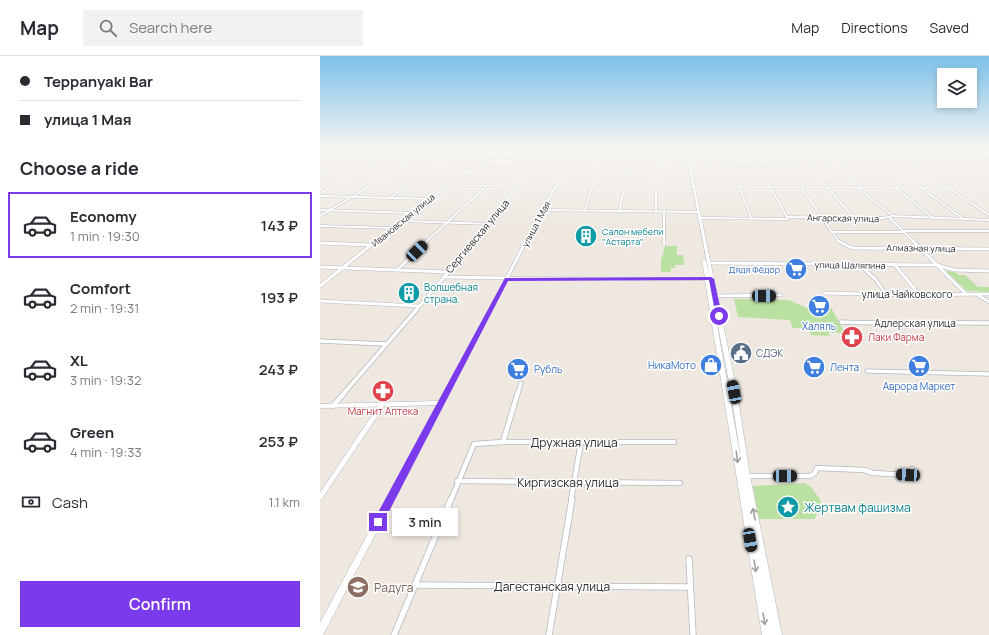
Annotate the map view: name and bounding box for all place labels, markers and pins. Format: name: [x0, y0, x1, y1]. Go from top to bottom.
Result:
building icon: Салон мебели "Астарта": [573, 223, 599, 249]
place label: Салон мебели "Астарта": [602, 225, 663, 248]
supermarket icon: Дядя Фёдор: [783, 256, 809, 282]
place label: Дядя Фёдор: [729, 263, 780, 276]
building icon: Волшебная страна.: [396, 280, 422, 306]
place label: Волшебная страна.: [424, 280, 478, 306]
supermarket icon: Халяль: [806, 293, 832, 319]
place label: Халяль: [802, 319, 836, 333]
pharmacy icon: Лаки Фарма: [839, 324, 865, 350]
place label: Лаки Фарма: [868, 330, 924, 344]
public building icon: СДЭК: [728, 340, 754, 366]
place label: СДЭК: [756, 346, 783, 360]
shop icon: НикаМото: [698, 352, 724, 378]
supermarket icon: Аврора Маркет: [906, 353, 932, 379]
supermarket icon: Лента: [801, 354, 827, 380]
supermarket icon: Рубль: [505, 356, 531, 382]
place label: НикаМото: [648, 358, 696, 372]
place label: Лента: [830, 360, 859, 374]
place label: Рубль: [534, 362, 562, 376]
pharmacy icon: Магнит Аптека: [370, 378, 396, 404]
place label: Аврора Маркет: [883, 379, 955, 393]
place label: Магнит Аптека: [348, 404, 418, 418]
place icon: Жертвам фашизма: [775, 494, 801, 520]
place label: Жертвам фашизма: [804, 499, 911, 516]
school or university icon: Радуга: [345, 574, 371, 600]
place label: Радуга: [374, 579, 413, 596]

